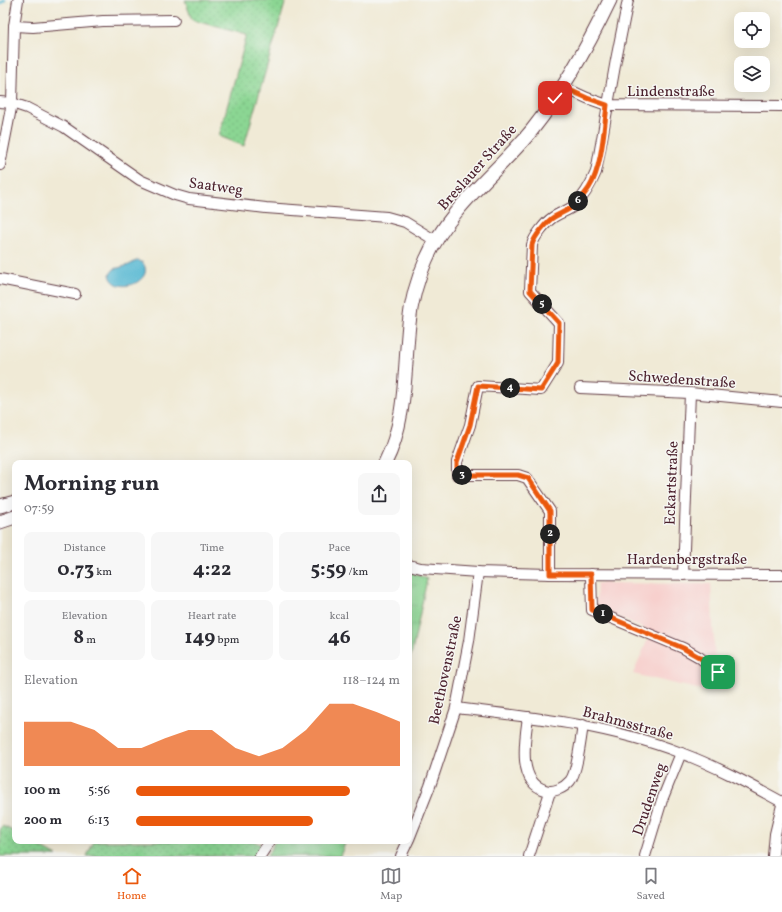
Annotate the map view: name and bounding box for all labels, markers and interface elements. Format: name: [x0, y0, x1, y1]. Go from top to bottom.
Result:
map controls: [734, 12, 770, 92]
button: locate: [734, 12, 770, 48]
button: layers: [734, 56, 770, 92]
pin: [538, 81, 572, 115]
street label: Lindenstraße: [627, 82, 715, 103]
icon: check: [544, 87, 566, 109]
street label: Breslauer Straße: [434, 120, 523, 216]
street label: Saatweg: [187, 173, 245, 202]
pin: 6: [568, 191, 588, 211]
text: 6: [575, 193, 581, 208]
pin: 5: [532, 294, 552, 314]
text: 5: [539, 296, 545, 311]
street label: Schwedenstraße: [628, 366, 736, 395]
pin: 4: [500, 378, 520, 398]
text: 4: [507, 380, 513, 395]
street label: Eckartstraße: [661, 441, 684, 525]
pin: 3: [452, 465, 472, 485]
text: 3: [459, 467, 465, 482]
text: Morning run: [24, 469, 159, 500]
button: share: [358, 473, 400, 515]
text: 07:59: [24, 500, 54, 518]
pin: 2: [540, 524, 560, 544]
text: 2: [547, 526, 553, 541]
text: Distance: [64, 541, 106, 556]
text: Time: [200, 541, 224, 556]
text: Pace: [328, 541, 350, 556]
street label: Hardenbergstraße: [627, 550, 747, 571]
text: 0.73: [57, 556, 94, 584]
text: 4:22: [193, 556, 231, 584]
text: 5:59: [310, 556, 346, 584]
text: km: [94, 565, 112, 580]
text: /km: [346, 565, 368, 580]
pin: 1: [593, 604, 613, 624]
text: 1: [601, 606, 605, 621]
text: Elevation: [62, 609, 108, 624]
text: Heart rate: [188, 609, 236, 624]
text: kcal: [330, 609, 349, 624]
street label: Beethovenstraße: [425, 614, 468, 727]
text: 8: [73, 624, 84, 652]
text: 149: [185, 624, 215, 652]
text: 46: [328, 624, 351, 652]
text: m: [84, 633, 96, 648]
text: bpm: [215, 633, 239, 648]
pin: [701, 655, 735, 689]
icon: arrive: [707, 661, 729, 683]
text: Elevation: [24, 672, 78, 690]
text: 118–124 m: [342, 672, 400, 690]
street label: Brahmsstraße: [580, 702, 675, 747]
street label: Drudenweg: [628, 760, 673, 839]
text: 100 m: [24, 782, 61, 800]
text: 5:56: [88, 782, 110, 800]
text: 200 m: [24, 812, 62, 830]
text: 6:13: [88, 812, 109, 830]
tab: Home: [117, 865, 146, 904]
tab: Map: [380, 865, 402, 904]
tab: Saved: [637, 865, 665, 904]

